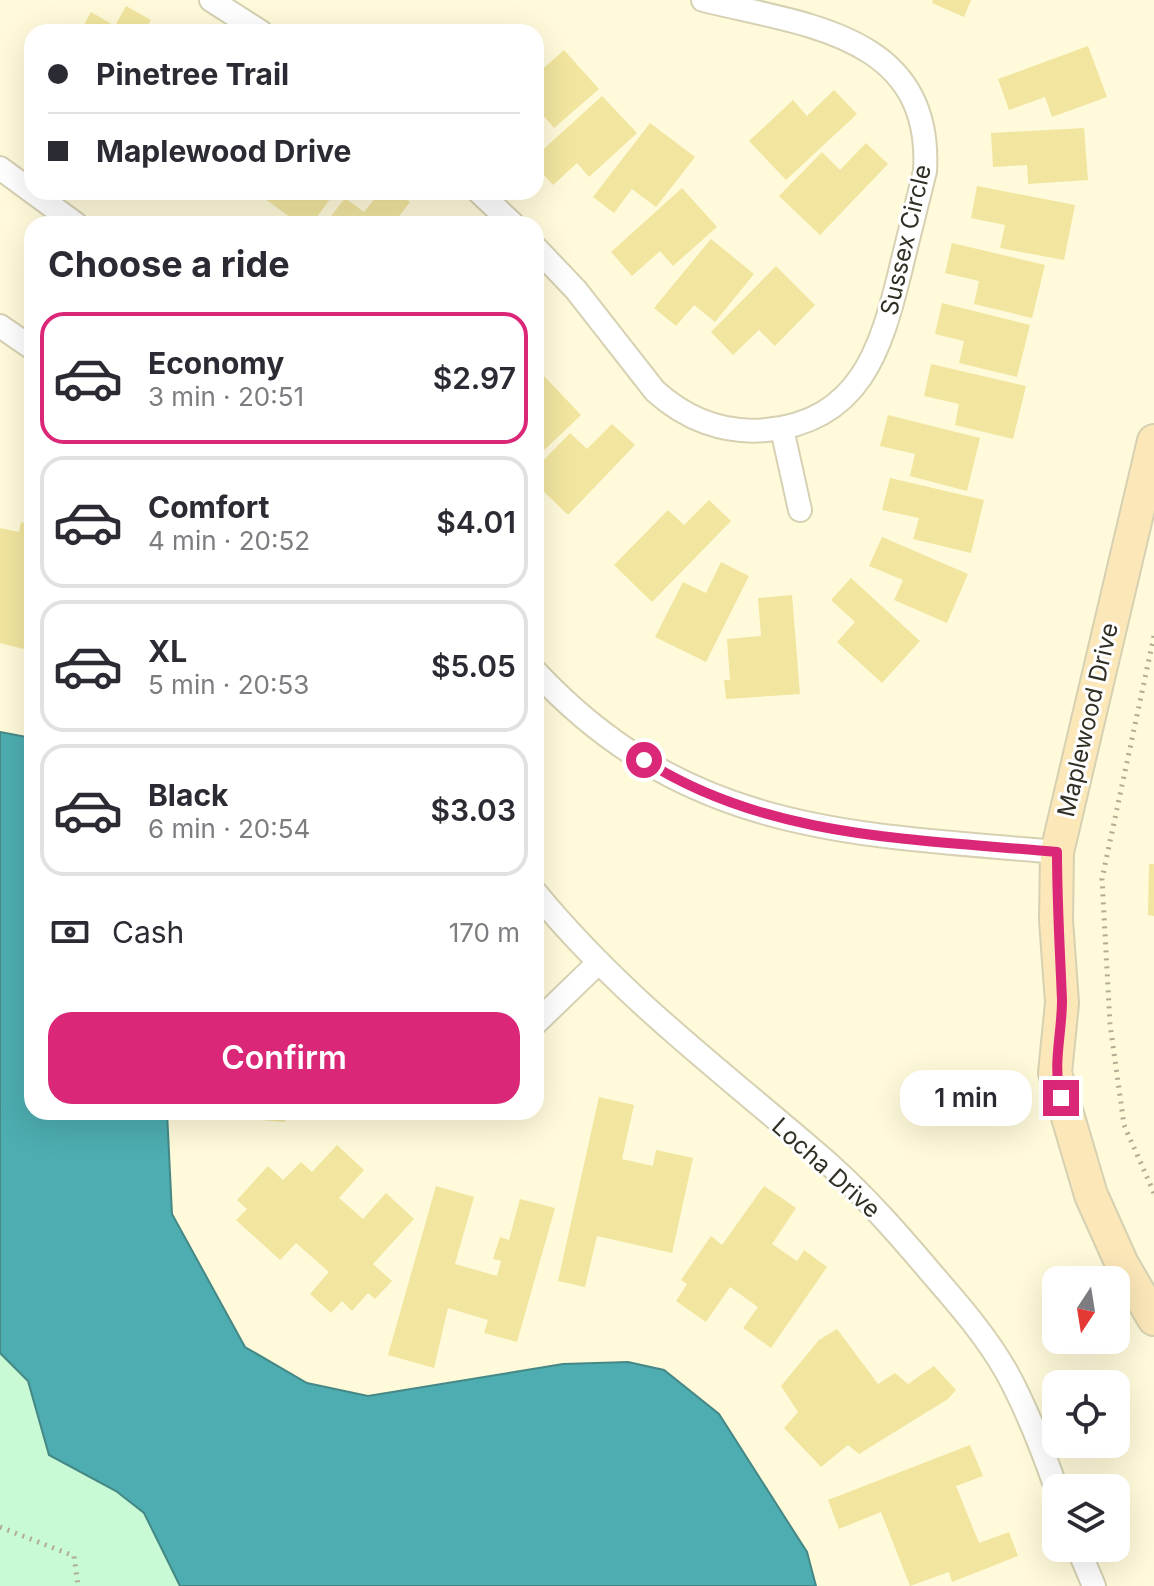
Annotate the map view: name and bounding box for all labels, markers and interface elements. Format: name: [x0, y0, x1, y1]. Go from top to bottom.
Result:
text: Pinetree Trail: [96, 56, 289, 92]
text: Maplewood Drive: [96, 133, 351, 169]
street label: Sussex Circle: [874, 162, 937, 318]
text: Choose a ride: [48, 242, 290, 286]
icon: car: [52, 342, 124, 414]
text: Economy: [148, 345, 284, 381]
text: $2.97: [433, 360, 516, 396]
text: 3 min · 20:51: [148, 381, 304, 412]
icon: car: [52, 486, 124, 558]
text: Comfort: [148, 489, 269, 525]
text: $4.01: [436, 504, 516, 540]
text: 4 min · 20:52: [148, 525, 310, 556]
street label: Maplewood Drive: [1051, 620, 1124, 820]
icon: car: [52, 630, 124, 702]
text: XL: [148, 633, 187, 669]
text: $5.05: [431, 648, 516, 684]
text: 5 min · 20:53: [148, 669, 309, 700]
route start: [626, 742, 662, 778]
icon: car: [52, 774, 124, 846]
text: Black: [148, 777, 228, 813]
text: $3.03: [430, 792, 516, 828]
text: 6 min · 20:54: [148, 813, 310, 844]
icon: cash: [48, 910, 92, 954]
text: Cash: [112, 914, 184, 950]
text: 170 m: [449, 917, 520, 948]
button: Confirm: [48, 1012, 520, 1104]
callout: 1 min: [901, 1070, 1033, 1126]
route end: [1043, 1080, 1079, 1116]
text: 1 min: [934, 1082, 998, 1113]
street label: Locha Drive: [766, 1111, 886, 1224]
north arrow: [1042, 1266, 1130, 1354]
map controls: [1042, 1266, 1130, 1562]
button: locate: [1042, 1370, 1130, 1458]
button: layers: [1042, 1474, 1130, 1562]

